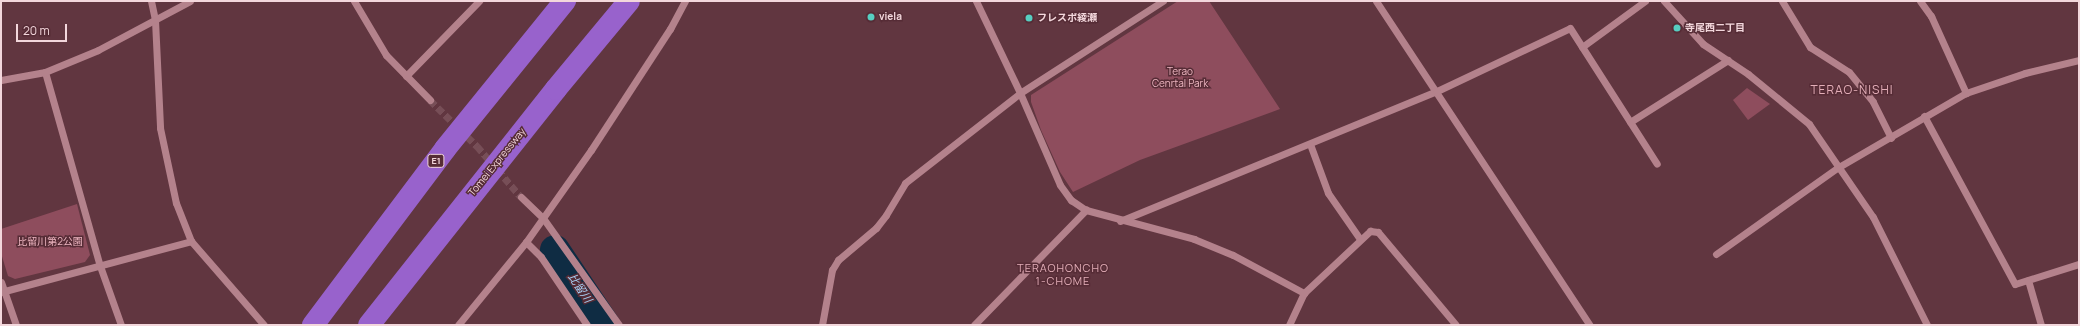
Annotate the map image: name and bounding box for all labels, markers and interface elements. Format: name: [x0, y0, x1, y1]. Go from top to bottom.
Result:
place label: viela: [879, 11, 902, 23]
marker: viela: [866, 12, 876, 22]
place label: フレスポ綾瀬: [1037, 12, 1097, 24]
marker: フレスポ綾瀬: [1024, 13, 1034, 23]
scale bar: [18, 16, 69, 42]
text: 20 m: [23, 22, 50, 39]
place label: 寺尾西二丁目: [1685, 22, 1745, 34]
marker: 寺尾西二丁目: [1672, 23, 1682, 33]
park label: Terao Cenrtal Park: [1152, 65, 1208, 88]
district label: TERAO-NISHI: [1810, 83, 1894, 97]
street label: Tomei Expressway: [466, 126, 528, 198]
road number: E1: [427, 154, 445, 168]
park label: 比留川第2公園: [17, 236, 83, 248]
district label: TERAOHONCHO 1-CHOME: [1017, 262, 1109, 288]
water label: 比留川: [565, 271, 595, 305]

